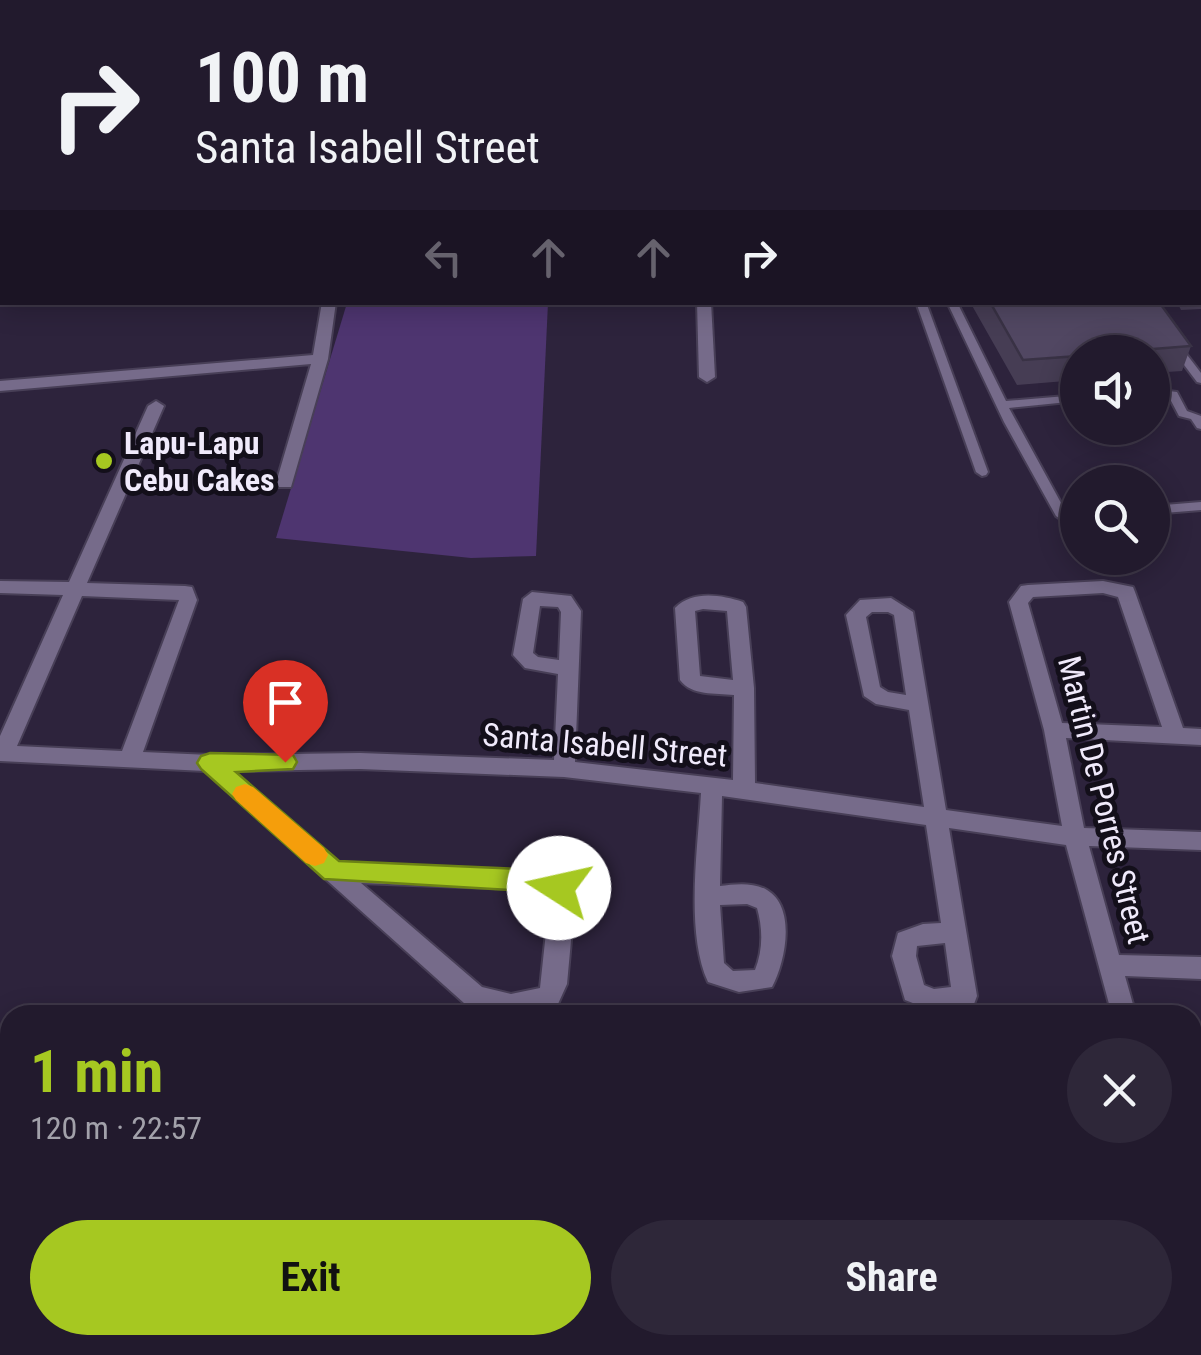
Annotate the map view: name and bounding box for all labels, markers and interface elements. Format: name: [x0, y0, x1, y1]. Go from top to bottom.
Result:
text: 100 m: [195, 37, 369, 119]
icon: right: [30, 40, 160, 170]
text: Santa Isabell Street: [195, 121, 540, 174]
icon: left: [416, 230, 471, 285]
icon: ahead: [521, 230, 576, 285]
icon: ahead: [626, 230, 681, 285]
icon: right: [731, 230, 786, 285]
map controls: [1060, 335, 1170, 575]
button: sound: [1060, 335, 1170, 445]
place label: Lapu-Lapu Cebu Cakes: [124, 424, 275, 499]
marker: Lapu-Lapu Cebu Cakes: [93, 450, 115, 472]
button: search: [1060, 465, 1170, 575]
street label: Martin De Porres Street: [1050, 652, 1158, 948]
pin: [243, 660, 328, 763]
icon: arrive: [258, 675, 313, 730]
street label: Santa Isabell Street: [481, 715, 729, 775]
position arrow: [507, 836, 611, 940]
text: 1 min: [30, 1036, 163, 1107]
button: close: [1067, 1038, 1172, 1143]
text: 120 m · 22:57: [30, 1109, 202, 1147]
button: Exit: [30, 1220, 591, 1335]
button: Share: [611, 1220, 1172, 1335]

